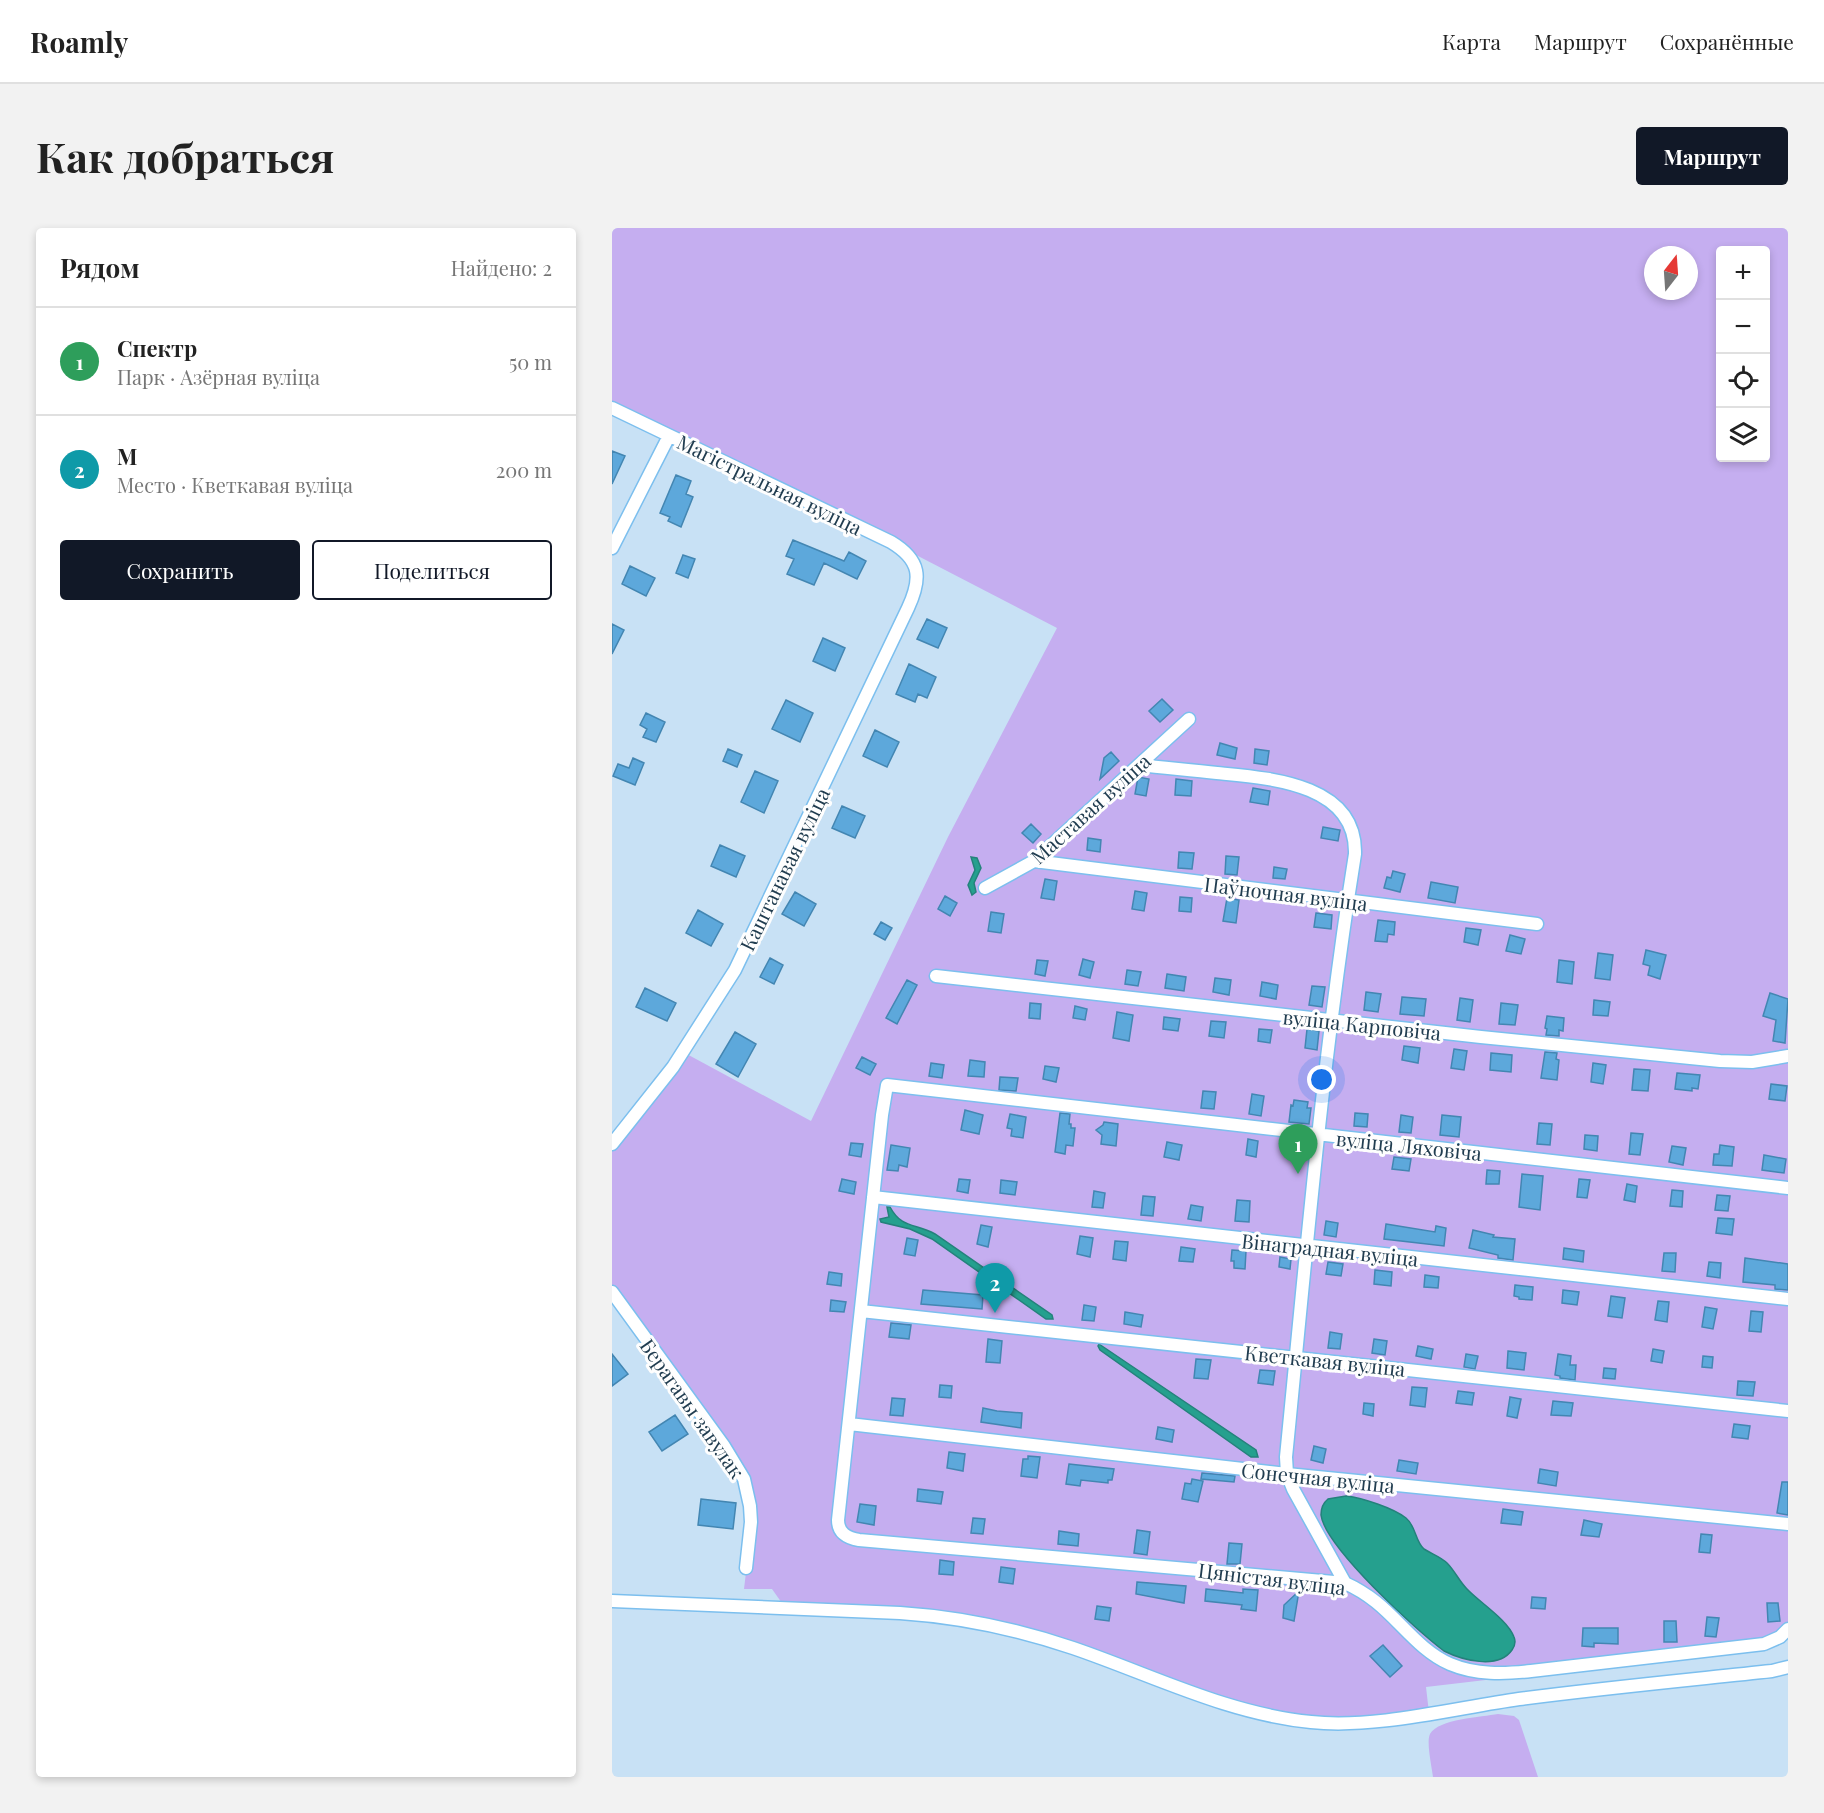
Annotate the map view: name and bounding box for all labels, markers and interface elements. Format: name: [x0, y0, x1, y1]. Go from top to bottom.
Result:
text: Roamly: [30, 23, 128, 60]
text: Карта: [1442, 27, 1501, 55]
text: Маршрут: [1534, 27, 1627, 55]
text: Сохранённые: [1660, 27, 1794, 55]
button: Маршрут: [1636, 127, 1788, 185]
text: Как добраться: [36, 128, 335, 184]
north arrow: [1644, 246, 1698, 300]
map controls: [1716, 246, 1770, 462]
button: +: [1716, 246, 1770, 300]
text: Рядом: [60, 250, 139, 285]
text: Найдено: 2: [451, 254, 552, 281]
button: −: [1716, 300, 1770, 354]
text: Спектр: [117, 333, 197, 363]
text: 1: [76, 348, 83, 375]
text: 50 m: [509, 348, 552, 375]
button: locate: [1716, 354, 1770, 408]
text: Парк · Азёрная вуліца: [117, 363, 320, 390]
button: layers: [1716, 408, 1770, 462]
street label: Магістральная вуліца: [673, 427, 867, 541]
text: М: [117, 441, 137, 471]
text: 2: [74, 456, 85, 483]
text: 200 m: [496, 456, 552, 483]
text: Место · Кветкавая вуліца: [117, 471, 353, 498]
button: Сохранить: [60, 540, 300, 600]
button: Поделиться: [312, 540, 552, 600]
street label: Маставая вуліца: [1024, 747, 1156, 869]
street label: Каштанавая вуліца: [733, 783, 835, 955]
street label: Паўночная вуліца: [1203, 870, 1369, 916]
street label: вуліца Карповіча: [1281, 1002, 1443, 1046]
your location: [1307, 1065, 1336, 1094]
pin: 1: [1278, 1124, 1318, 1174]
street label: вуліца Ляховіча: [1335, 1124, 1483, 1166]
street label: Вінаградная вуліца: [1240, 1226, 1420, 1272]
pin: 2: [976, 1264, 1015, 1313]
street label: Берагавы завулак: [635, 1333, 752, 1484]
street label: Кветкавая вуліца: [1243, 1338, 1407, 1382]
street label: Сонечная вуліца: [1240, 1456, 1396, 1498]
street label: Цяністая вуліца: [1197, 1556, 1347, 1600]

